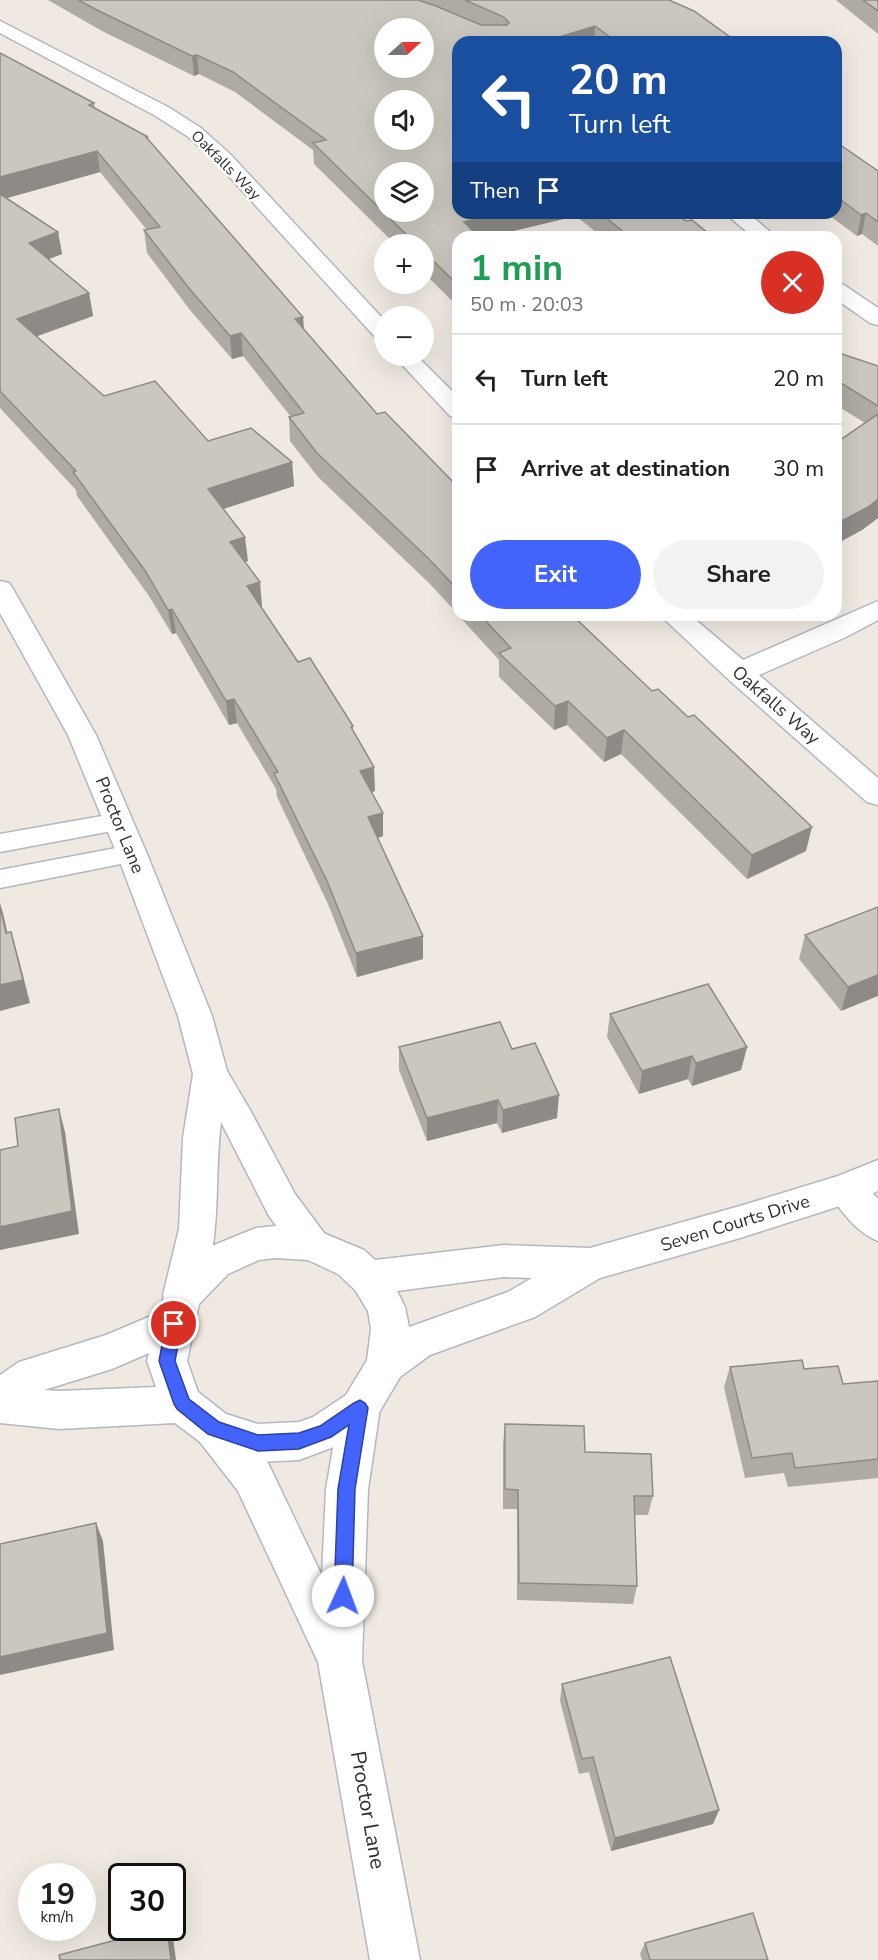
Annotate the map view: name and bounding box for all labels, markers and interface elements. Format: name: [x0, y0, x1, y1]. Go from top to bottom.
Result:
north arrow: [374, 18, 434, 78]
map controls: [374, 18, 434, 366]
text: 20 m: [569, 52, 668, 109]
icon: left: [470, 60, 548, 138]
button: sound: [374, 90, 434, 150]
text: Turn left: [569, 106, 670, 143]
street label: Oakfalls Way: [187, 126, 265, 204]
button: layers: [374, 162, 434, 222]
icon: arrive: [532, 174, 565, 207]
text: Then: [470, 176, 520, 206]
button: +: [374, 234, 434, 294]
text: 1 min: [470, 244, 563, 293]
button: close: [761, 251, 824, 314]
text: 50 m · 20:03: [470, 291, 584, 318]
button: −: [374, 306, 434, 366]
icon: left: [470, 363, 503, 396]
text: Turn left: [521, 364, 608, 394]
text: 20 m: [773, 364, 824, 394]
icon: arrive: [470, 453, 503, 486]
text: Arrive at destination: [521, 454, 730, 484]
text: 30 m: [773, 454, 824, 484]
button: Exit: [470, 540, 641, 609]
button: Share: [653, 540, 824, 609]
street label: Oakfalls Way: [727, 660, 826, 750]
street label: Proctor Lane: [90, 773, 150, 877]
street label: Seven Courts Drive: [657, 1189, 813, 1257]
pin: [148, 1298, 199, 1349]
icon: arrive: [157, 1307, 190, 1340]
position arrow: [311, 1564, 375, 1628]
street label: Proctor Lane: [344, 1749, 392, 1871]
speed limit sign: 30: [108, 1863, 186, 1941]
text: 19: [39, 1874, 75, 1915]
text: km/h: [40, 1907, 74, 1927]

